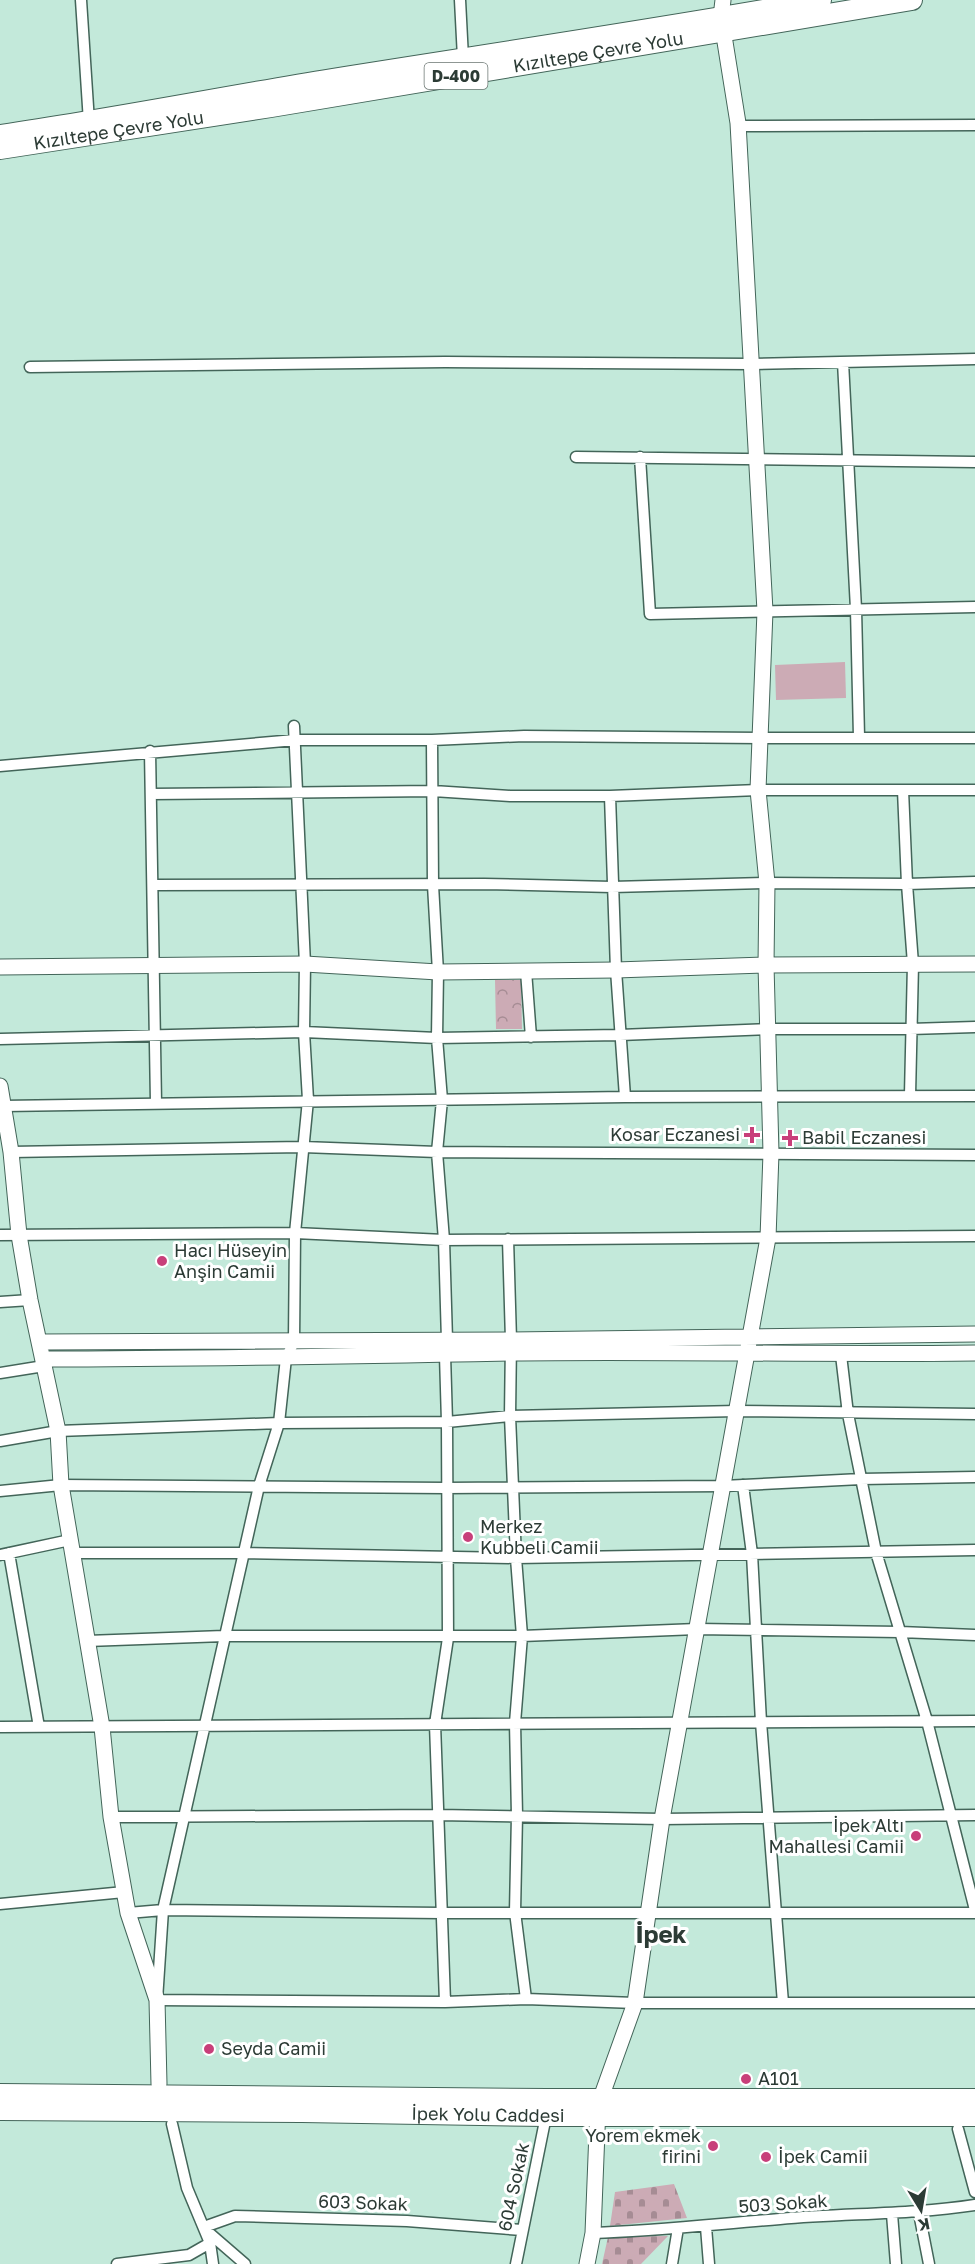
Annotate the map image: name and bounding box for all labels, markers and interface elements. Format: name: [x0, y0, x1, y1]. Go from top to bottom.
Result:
street label: Kızıltepe Çevre Yolu: [511, 26, 685, 76]
road number: D-400: [424, 63, 488, 89]
street label: Kızıltepe Çevre Yolu: [32, 106, 205, 154]
place label: Kosar Eczanesi: [610, 1123, 740, 1145]
place label: Babil Eczanesi: [802, 1126, 926, 1148]
marker: Kosar Eczanesi: [745, 1128, 759, 1142]
marker: Babil Eczanesi: [783, 1131, 797, 1145]
place label: Hacı Hüseyin Anşin Camii: [174, 1239, 287, 1282]
marker: Hacı Hüseyin Anşin Camii: [155, 1254, 169, 1268]
place label: Merkez Kubbeli Camii: [480, 1515, 599, 1558]
marker: Merkez Kubbeli Camii: [461, 1530, 475, 1544]
place label: İpek Altı Mahallesi Camii: [768, 1814, 904, 1857]
marker: İpek Altı Mahallesi Camii: [909, 1829, 923, 1843]
district label: İpek: [636, 1919, 687, 1948]
place label: Seyda Camii: [221, 2037, 326, 2059]
marker: Seyda Camii: [202, 2042, 216, 2056]
place label: A101: [758, 2067, 799, 2089]
marker: A101: [739, 2072, 753, 2086]
street label: İpek Yolu Caddesi: [411, 2102, 565, 2126]
place label: Yorem ekmek firini: [585, 2124, 701, 2167]
marker: Yorem ekmek firini: [706, 2139, 720, 2153]
street label: 604 Sokak: [493, 2140, 533, 2233]
place label: İpek Camii: [778, 2145, 868, 2167]
marker: İpek Camii: [759, 2150, 773, 2164]
north arrow: [891, 2180, 951, 2240]
street label: 603 Sokak: [318, 2189, 408, 2215]
street label: 503 Sokak: [738, 2189, 828, 2217]
text: K: [916, 2214, 931, 2236]

